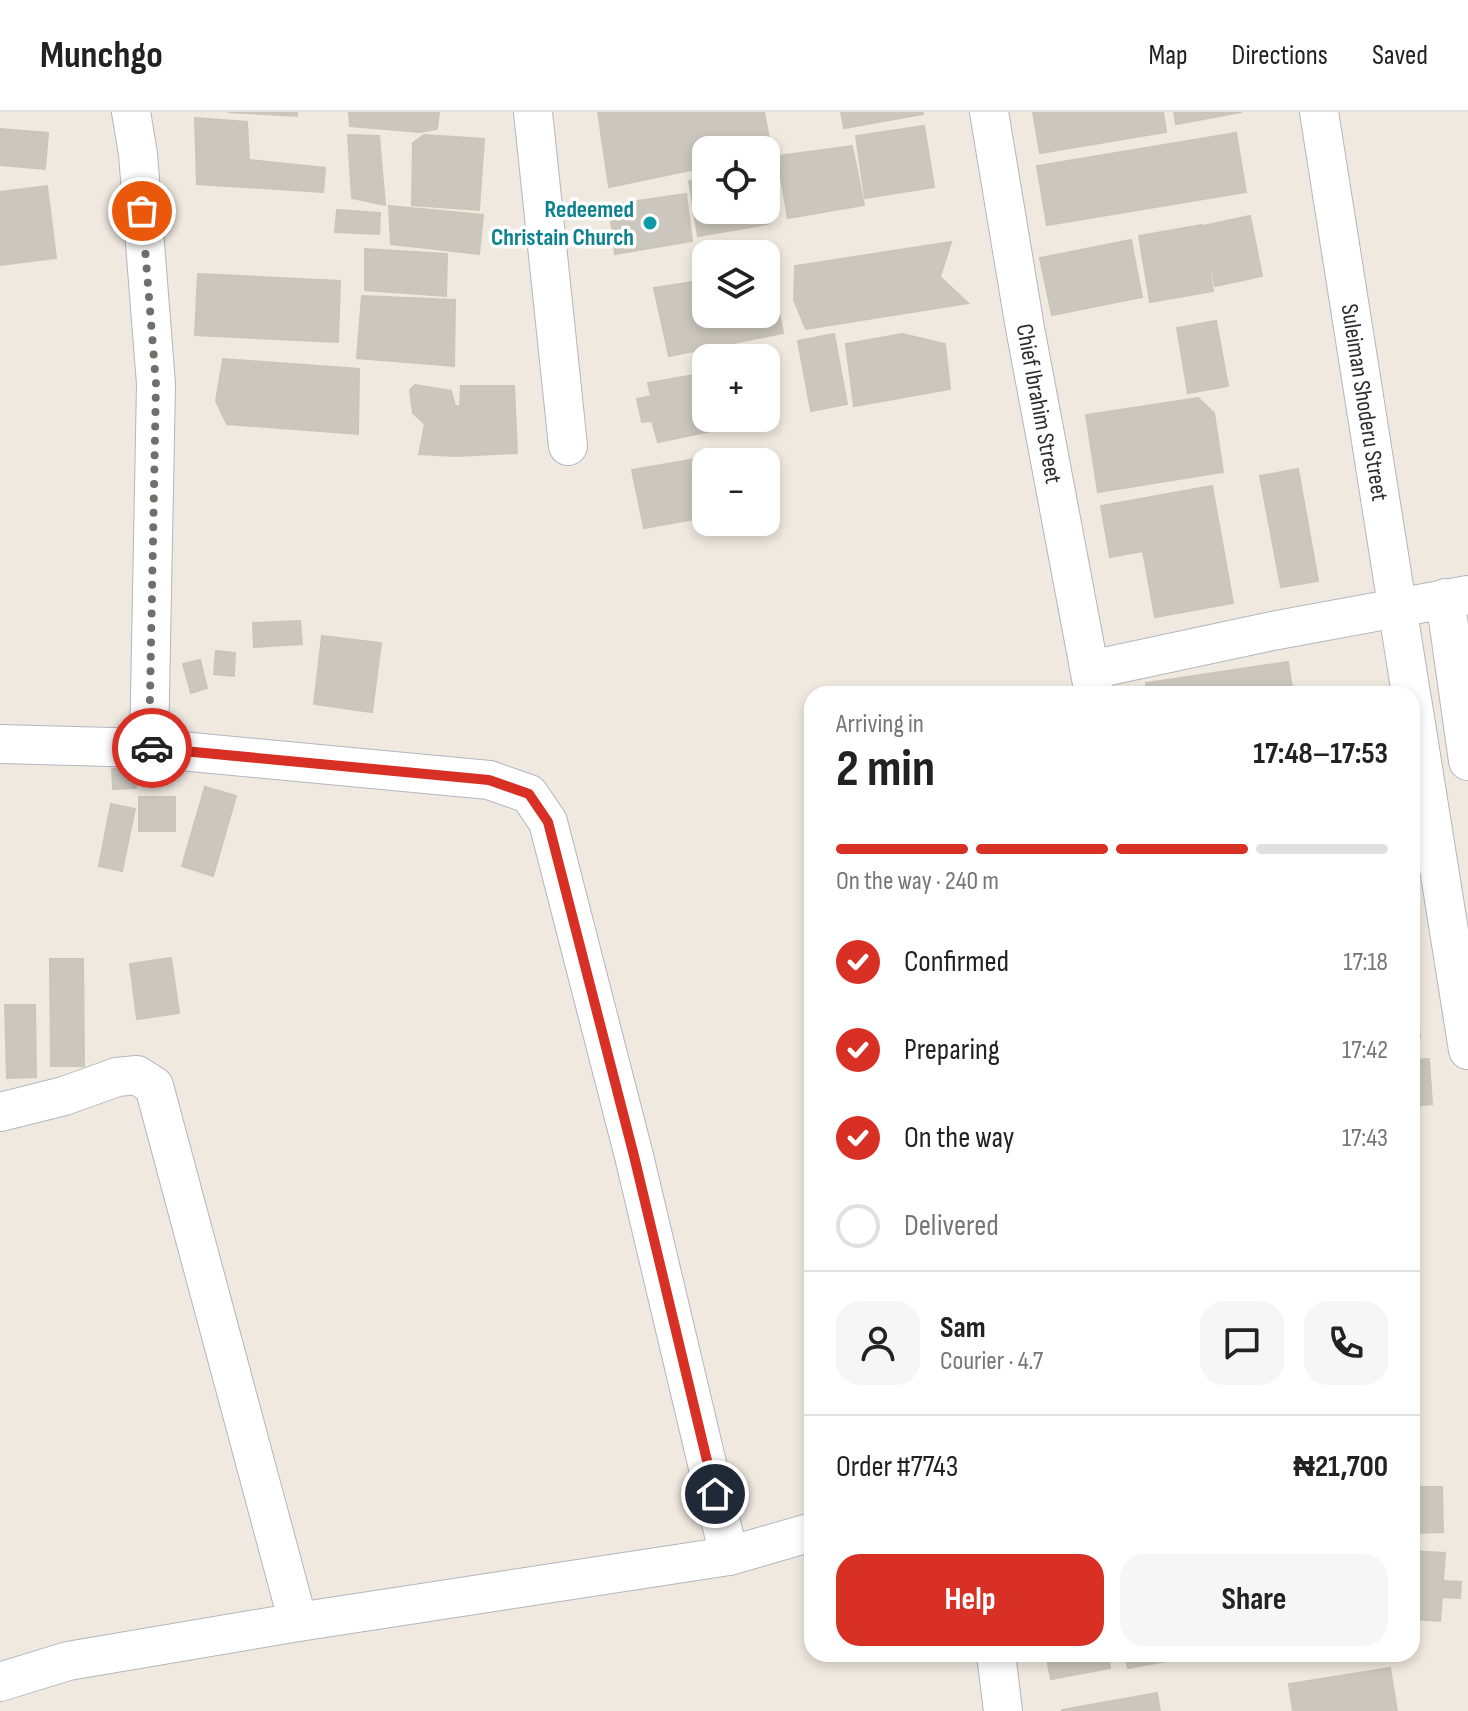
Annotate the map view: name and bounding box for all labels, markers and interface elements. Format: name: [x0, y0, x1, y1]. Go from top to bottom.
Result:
text: Munchgo: [40, 33, 163, 78]
text: Map: [1149, 39, 1188, 72]
text: Directions: [1232, 39, 1328, 72]
text: Saved: [1372, 39, 1428, 72]
map controls: [692, 136, 780, 536]
button: locate: [692, 136, 780, 224]
pin: [108, 177, 176, 245]
icon: bag: [120, 189, 164, 233]
place label: Redeemed Christain Church: [491, 195, 634, 252]
marker: Redeemed Christain Church: [641, 214, 659, 232]
button: layers: [692, 240, 780, 328]
street label: Suleiman Shoderu Street: [1335, 302, 1395, 503]
street label: Chief Ibrahim Street: [1010, 321, 1069, 486]
button: +: [692, 344, 780, 432]
button: −: [692, 448, 780, 536]
courier: [112, 708, 192, 788]
text: Arriving in: [836, 709, 924, 740]
icon: car: [130, 726, 174, 770]
text: 17:48–17:53: [1253, 736, 1388, 772]
text: 2 min: [836, 738, 935, 801]
text: On the way · 240 m: [836, 866, 999, 897]
icon: check: [836, 940, 880, 984]
text: Confirmed: [904, 944, 1009, 980]
text: 17:18: [1343, 947, 1388, 978]
icon: check: [836, 1028, 880, 1072]
text: Preparing: [904, 1032, 1000, 1068]
text: 17:42: [1342, 1035, 1388, 1066]
icon: check: [836, 1116, 880, 1160]
text: On the way: [904, 1120, 1014, 1156]
text: 17:43: [1342, 1123, 1388, 1154]
text: Delivered: [904, 1208, 999, 1244]
button: person: [836, 1301, 920, 1385]
button: chat: [1200, 1301, 1284, 1385]
button: phone: [1304, 1301, 1388, 1385]
text: Sam: [940, 1310, 986, 1346]
text: Courier · 4.7: [940, 1346, 1043, 1377]
text: Order #7743: [836, 1449, 958, 1485]
text: ₦21,700: [1293, 1449, 1388, 1485]
pin: [681, 1460, 749, 1528]
icon: home: [693, 1472, 737, 1516]
button: Help: [836, 1554, 1104, 1646]
button: Share: [1120, 1554, 1388, 1646]

